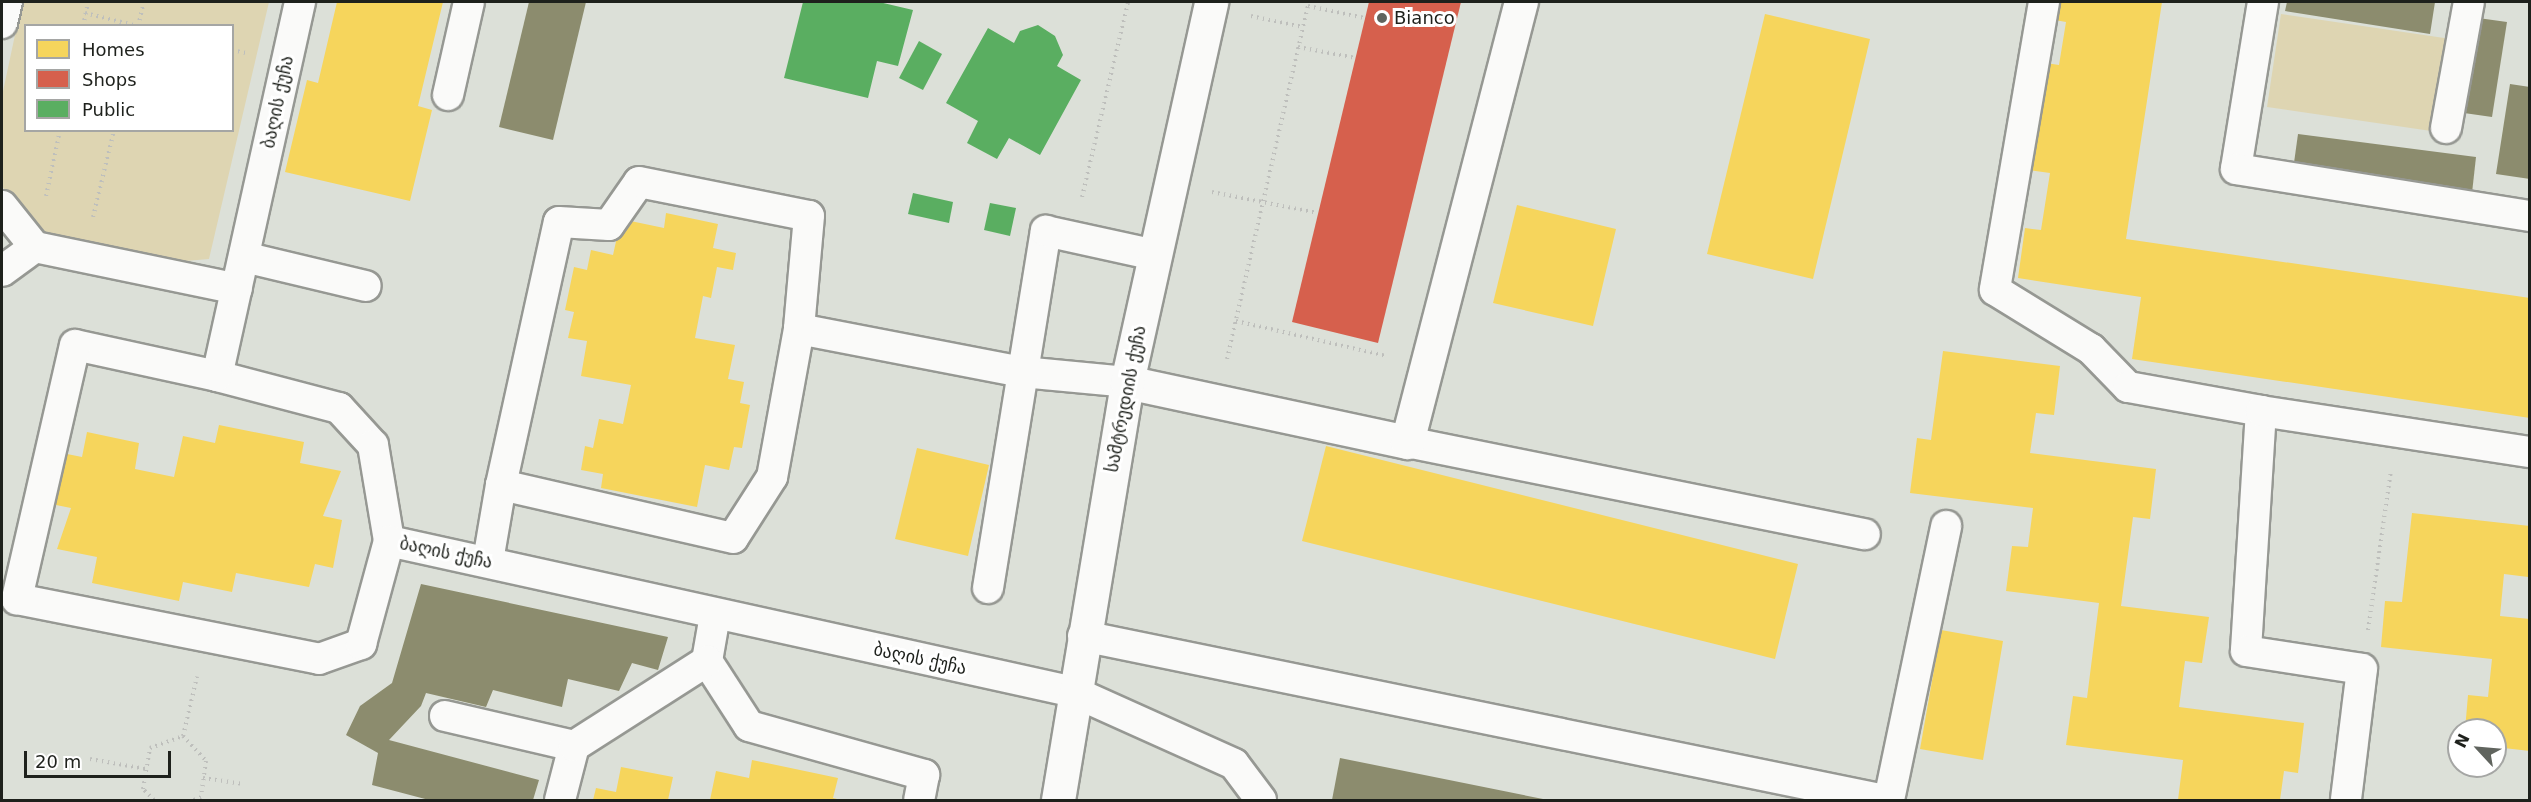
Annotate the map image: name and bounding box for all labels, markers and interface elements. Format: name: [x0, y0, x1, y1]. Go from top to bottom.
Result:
place label: Bianco: [1394, 7, 1455, 29]
marker: Bianco: [1375, 11, 1389, 25]
legend: [24, 24, 234, 132]
text: Homes: [82, 39, 145, 60]
street label: ბაღის ქუჩა: [258, 54, 298, 150]
text: Shops: [82, 69, 137, 90]
text: Public: [82, 99, 135, 120]
street label: სამტრედიის ქუჩა: [1101, 324, 1151, 474]
street label: ბაღის ქუჩა: [398, 533, 494, 573]
street label: ბაღის ქუჩა: [872, 639, 968, 679]
north arrow: [2447, 718, 2507, 778]
text: N: [2451, 731, 2474, 751]
scale bar: [27, 739, 174, 777]
text: 20 m: [35, 751, 81, 772]

